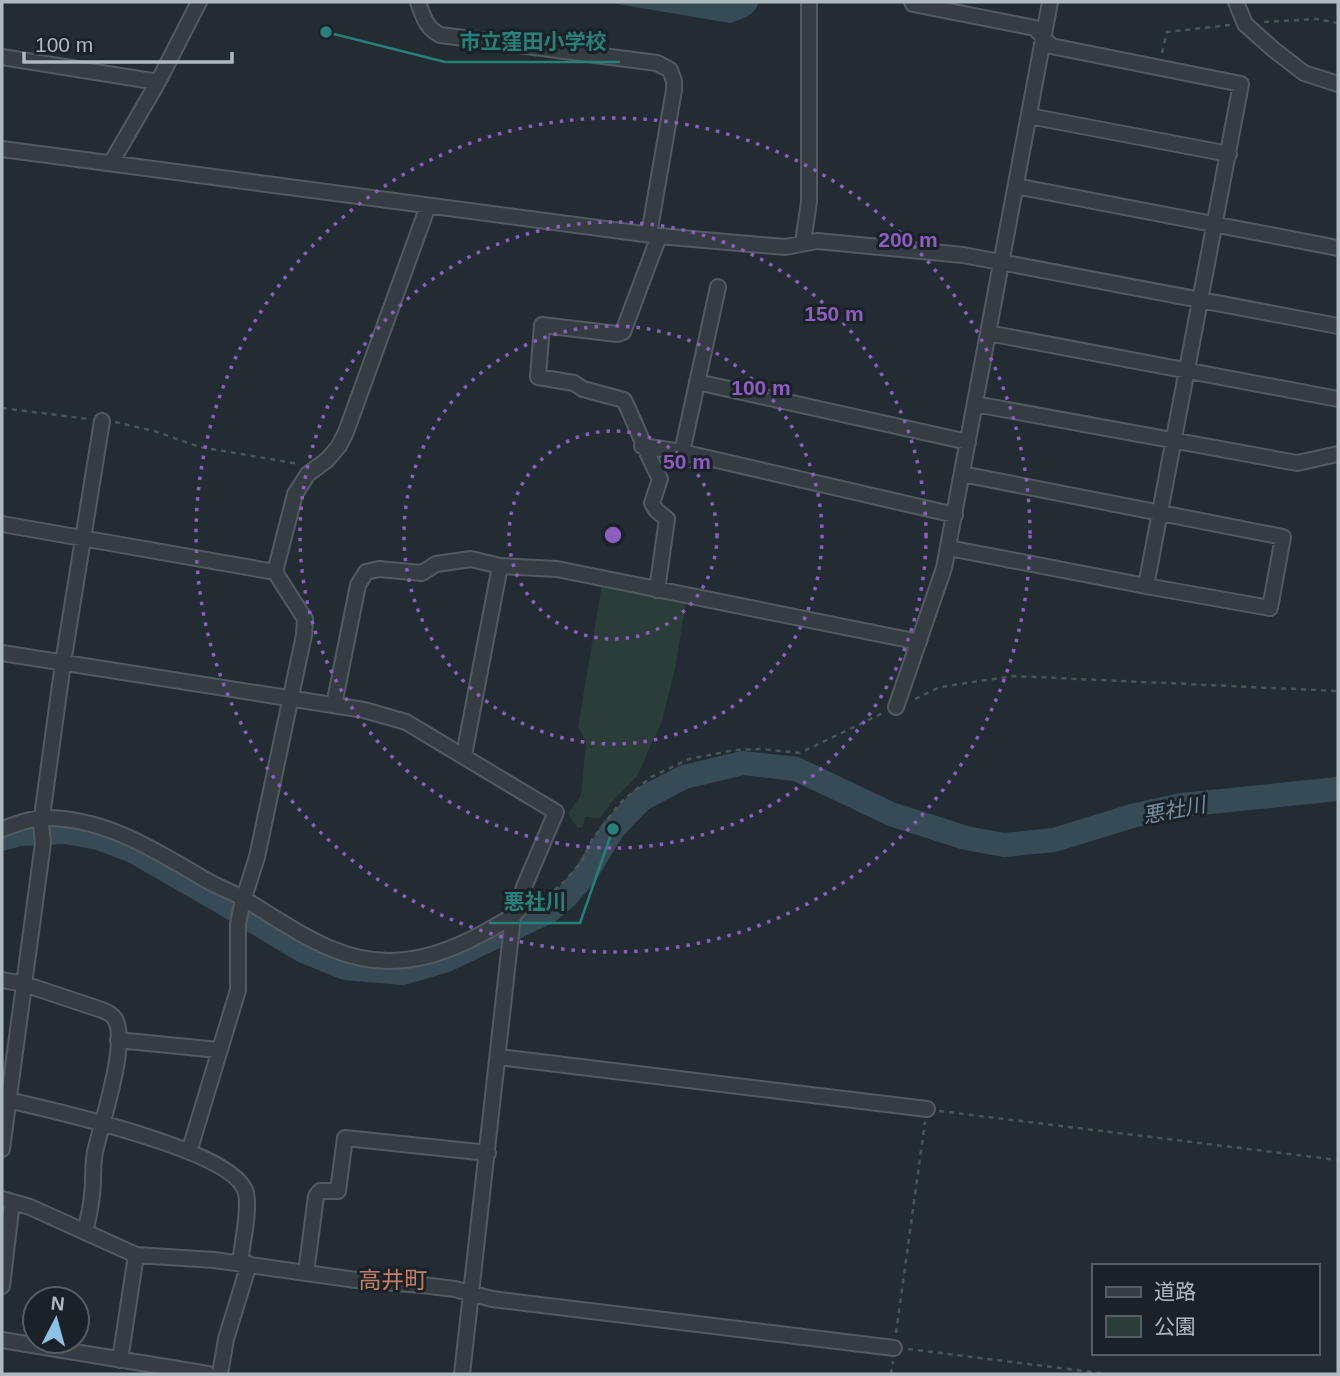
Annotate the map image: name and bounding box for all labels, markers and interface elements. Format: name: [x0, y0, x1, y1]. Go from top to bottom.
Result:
callout: 市立窪田小学校: [445, 20, 620, 62]
scale bar: [24, 21, 233, 65]
text: 市立窪田小学校: [460, 30, 607, 53]
text: 100 m: [35, 33, 93, 56]
text: 200 m: [878, 228, 938, 251]
text: 150 m: [804, 302, 864, 325]
text: 100 m: [731, 376, 791, 399]
text: 50 m: [663, 450, 711, 473]
centre of rings: [601, 523, 625, 547]
water label: 悪社川: [1141, 792, 1209, 827]
callout: 悪社川: [489, 881, 580, 923]
text: 悪社川: [504, 890, 567, 913]
legend: [1092, 1264, 1319, 1355]
district label: 高井町: [359, 1267, 428, 1293]
text: 道路: [1154, 1280, 1196, 1303]
north arrow: [21, 1285, 91, 1355]
text: N: [50, 1292, 66, 1315]
text: 公園: [1154, 1315, 1196, 1338]

